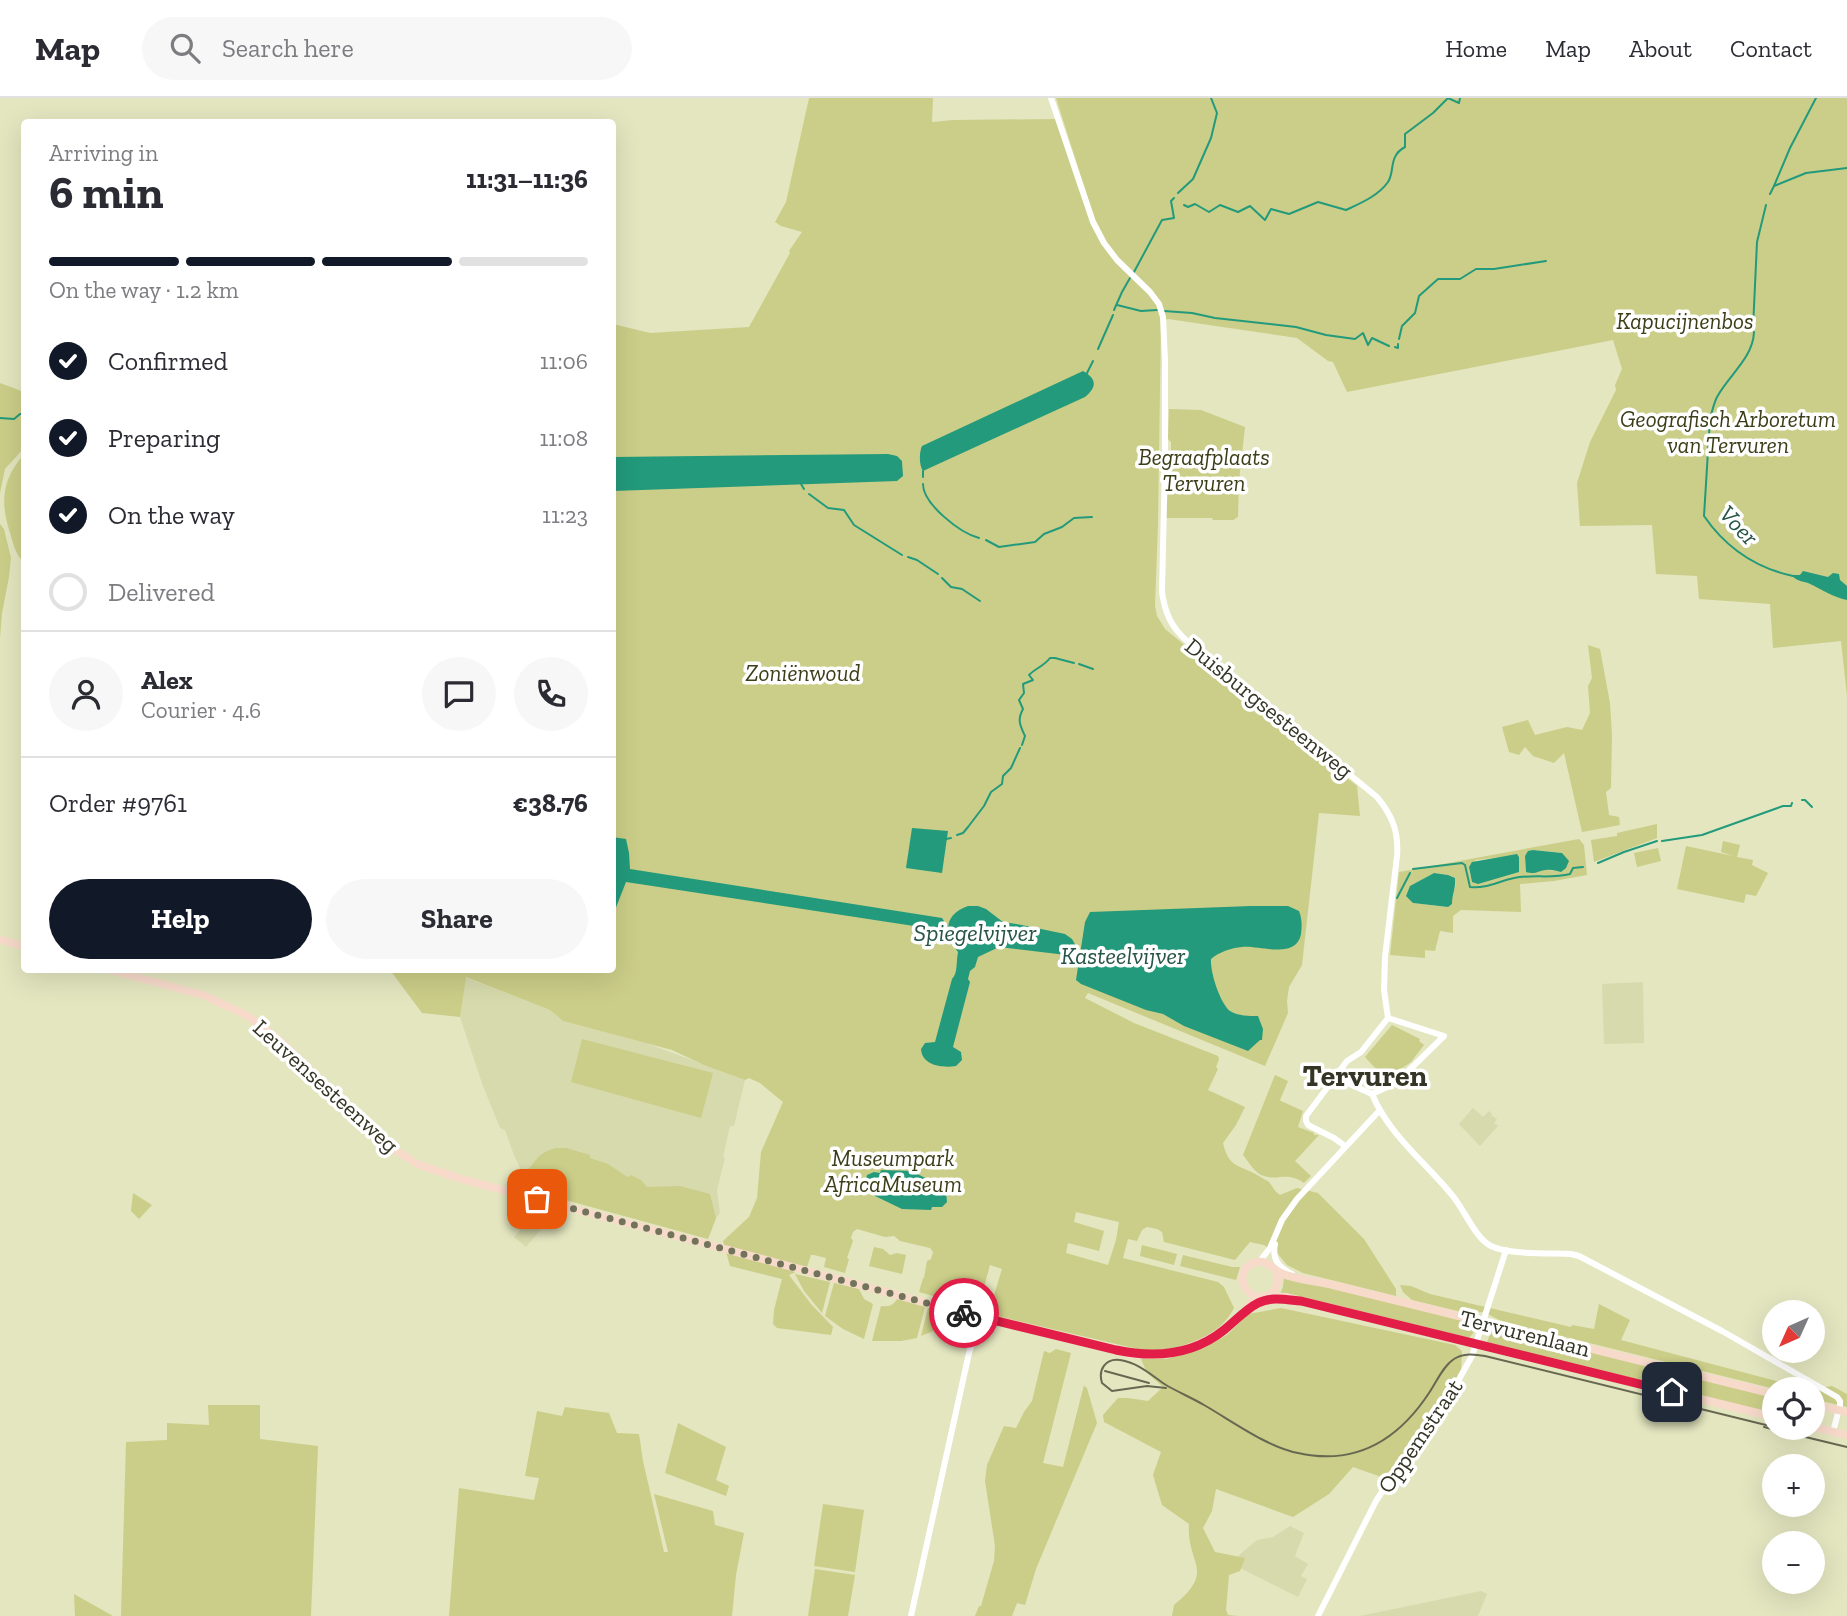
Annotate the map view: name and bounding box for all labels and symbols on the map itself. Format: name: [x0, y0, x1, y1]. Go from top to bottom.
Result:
park label: Kapucijnenbos: [1616, 307, 1754, 335]
park label: Geografisch Arboretum van Tervuren: [1620, 405, 1836, 459]
park label: Begraafplaats Tervuren: [1138, 443, 1270, 497]
water label: Voer: [1713, 499, 1765, 551]
street label: Duisburgsesteenweg: [1179, 632, 1359, 784]
park label: Zoniënwoud: [746, 659, 861, 687]
water label: Spiegelvijver: [913, 918, 1037, 947]
water label: Kasteelvijver: [1061, 941, 1186, 970]
street label: Leuvensesteenweg: [248, 1013, 405, 1159]
district label: Tervuren: [1303, 1058, 1428, 1094]
park label: Museumpark AfricaMuseum: [823, 1144, 962, 1198]
pin: [507, 1169, 567, 1229]
courier: [929, 1278, 999, 1348]
north arrow: [1762, 1300, 1825, 1363]
street label: Tervurenlaan: [1457, 1303, 1593, 1363]
pin: [1642, 1362, 1702, 1422]
street label: Oppemstraat: [1372, 1373, 1469, 1498]

